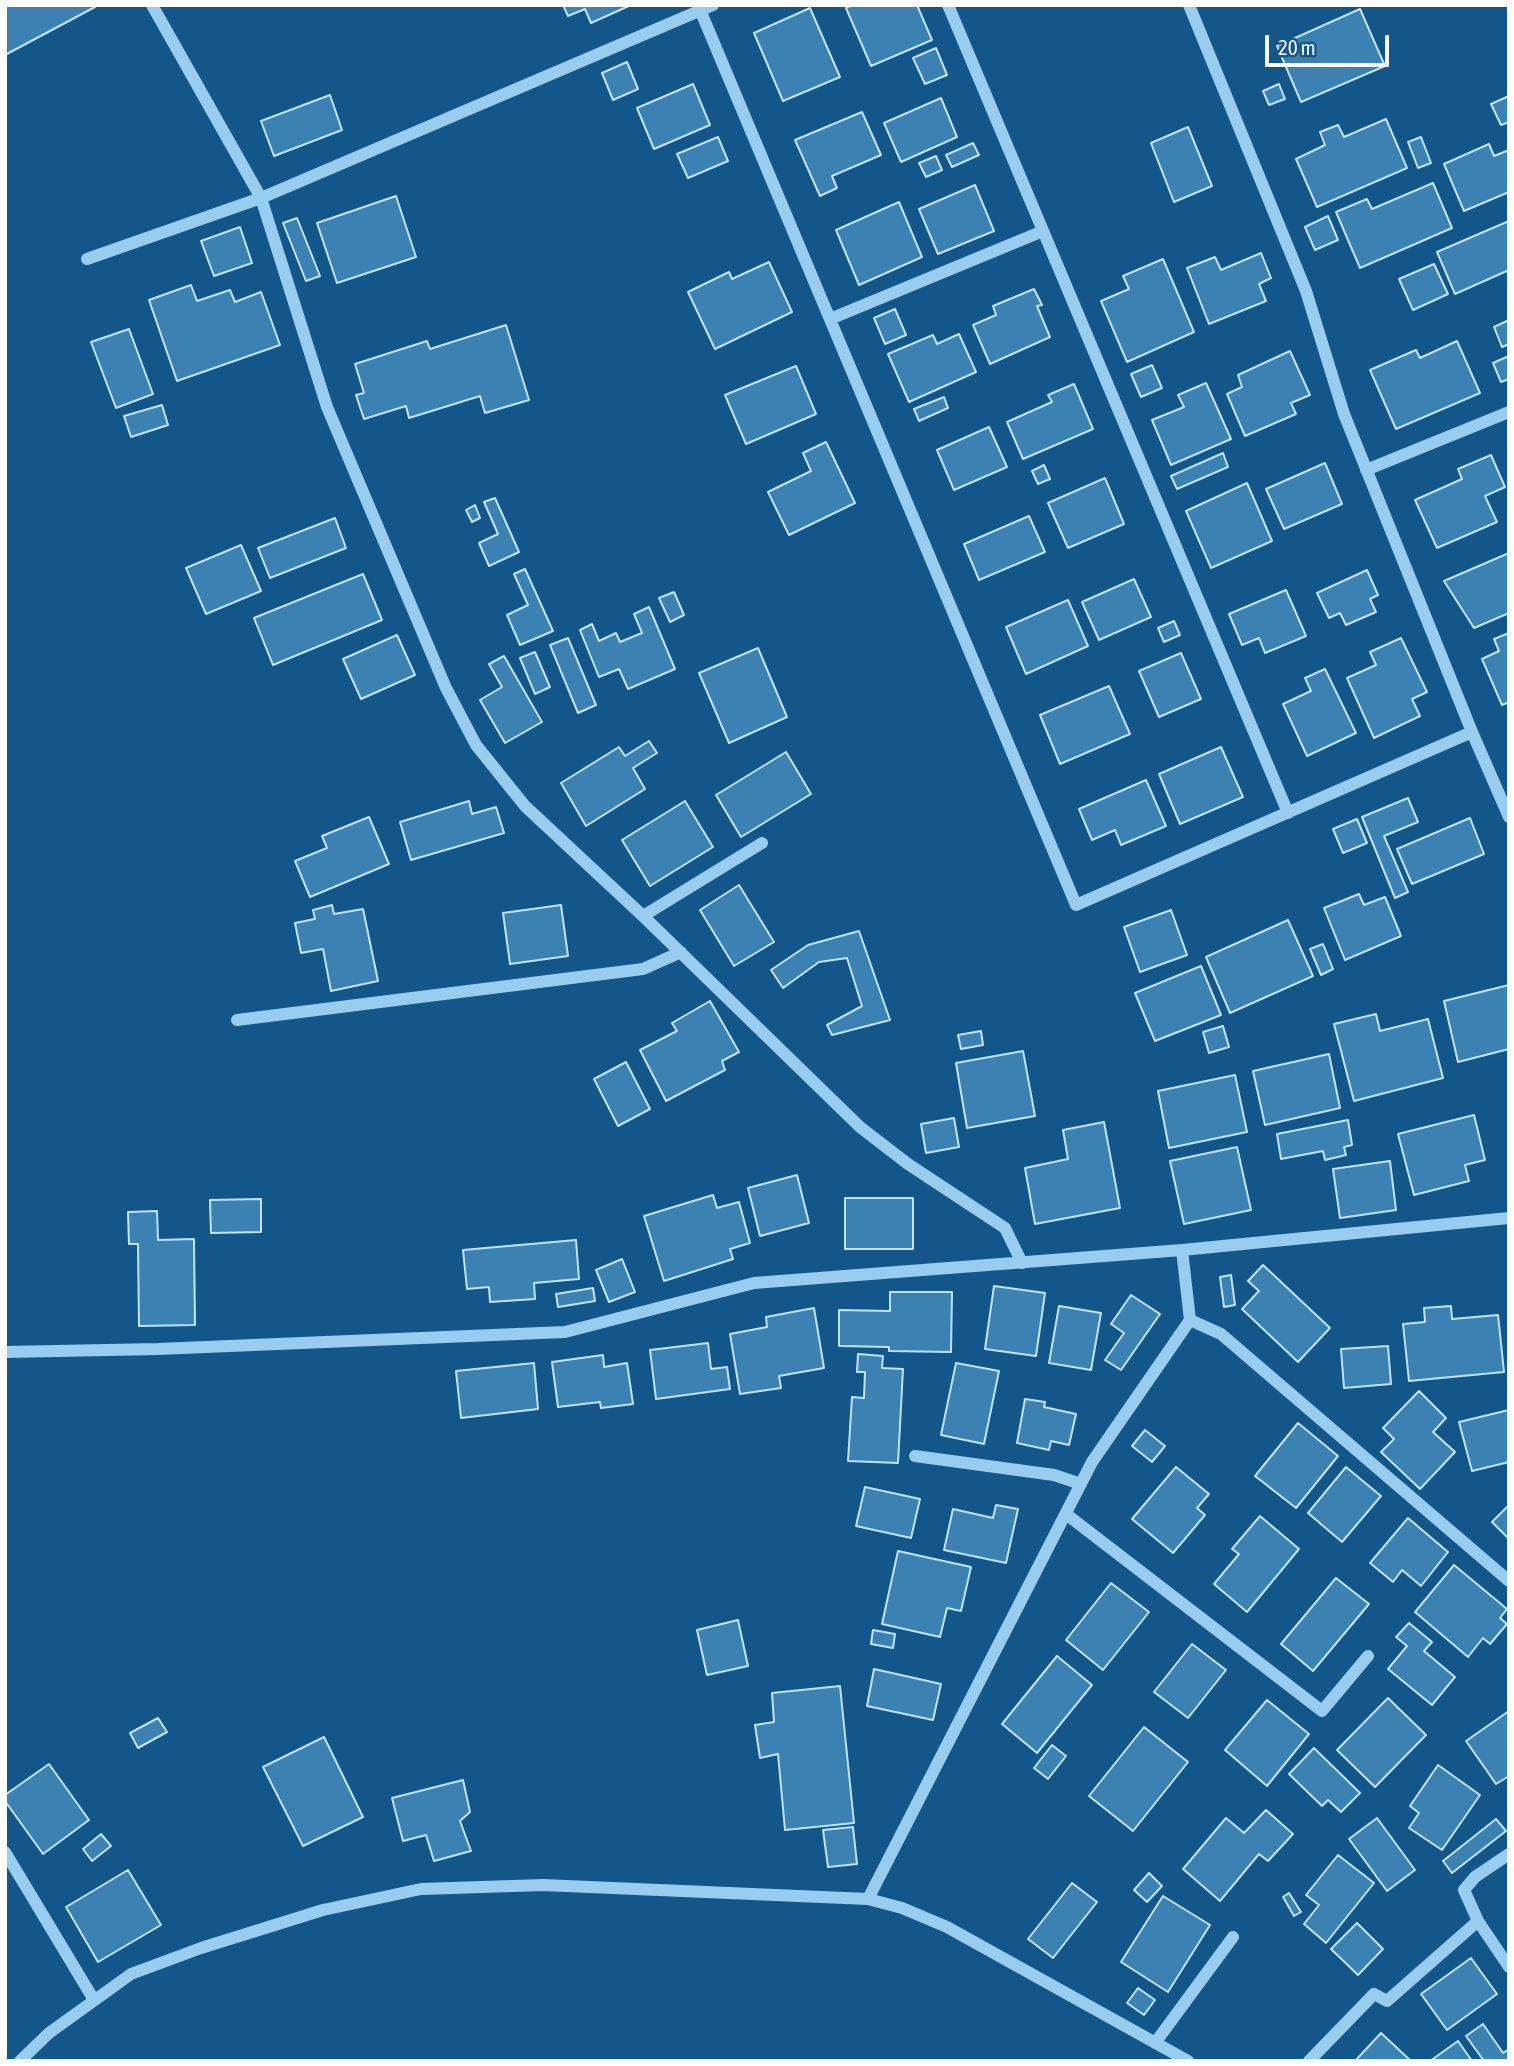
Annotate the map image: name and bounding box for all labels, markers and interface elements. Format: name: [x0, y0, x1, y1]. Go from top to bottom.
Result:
scale bar: [1269, 21, 1393, 65]
text: 20 m: [1278, 35, 1316, 59]

